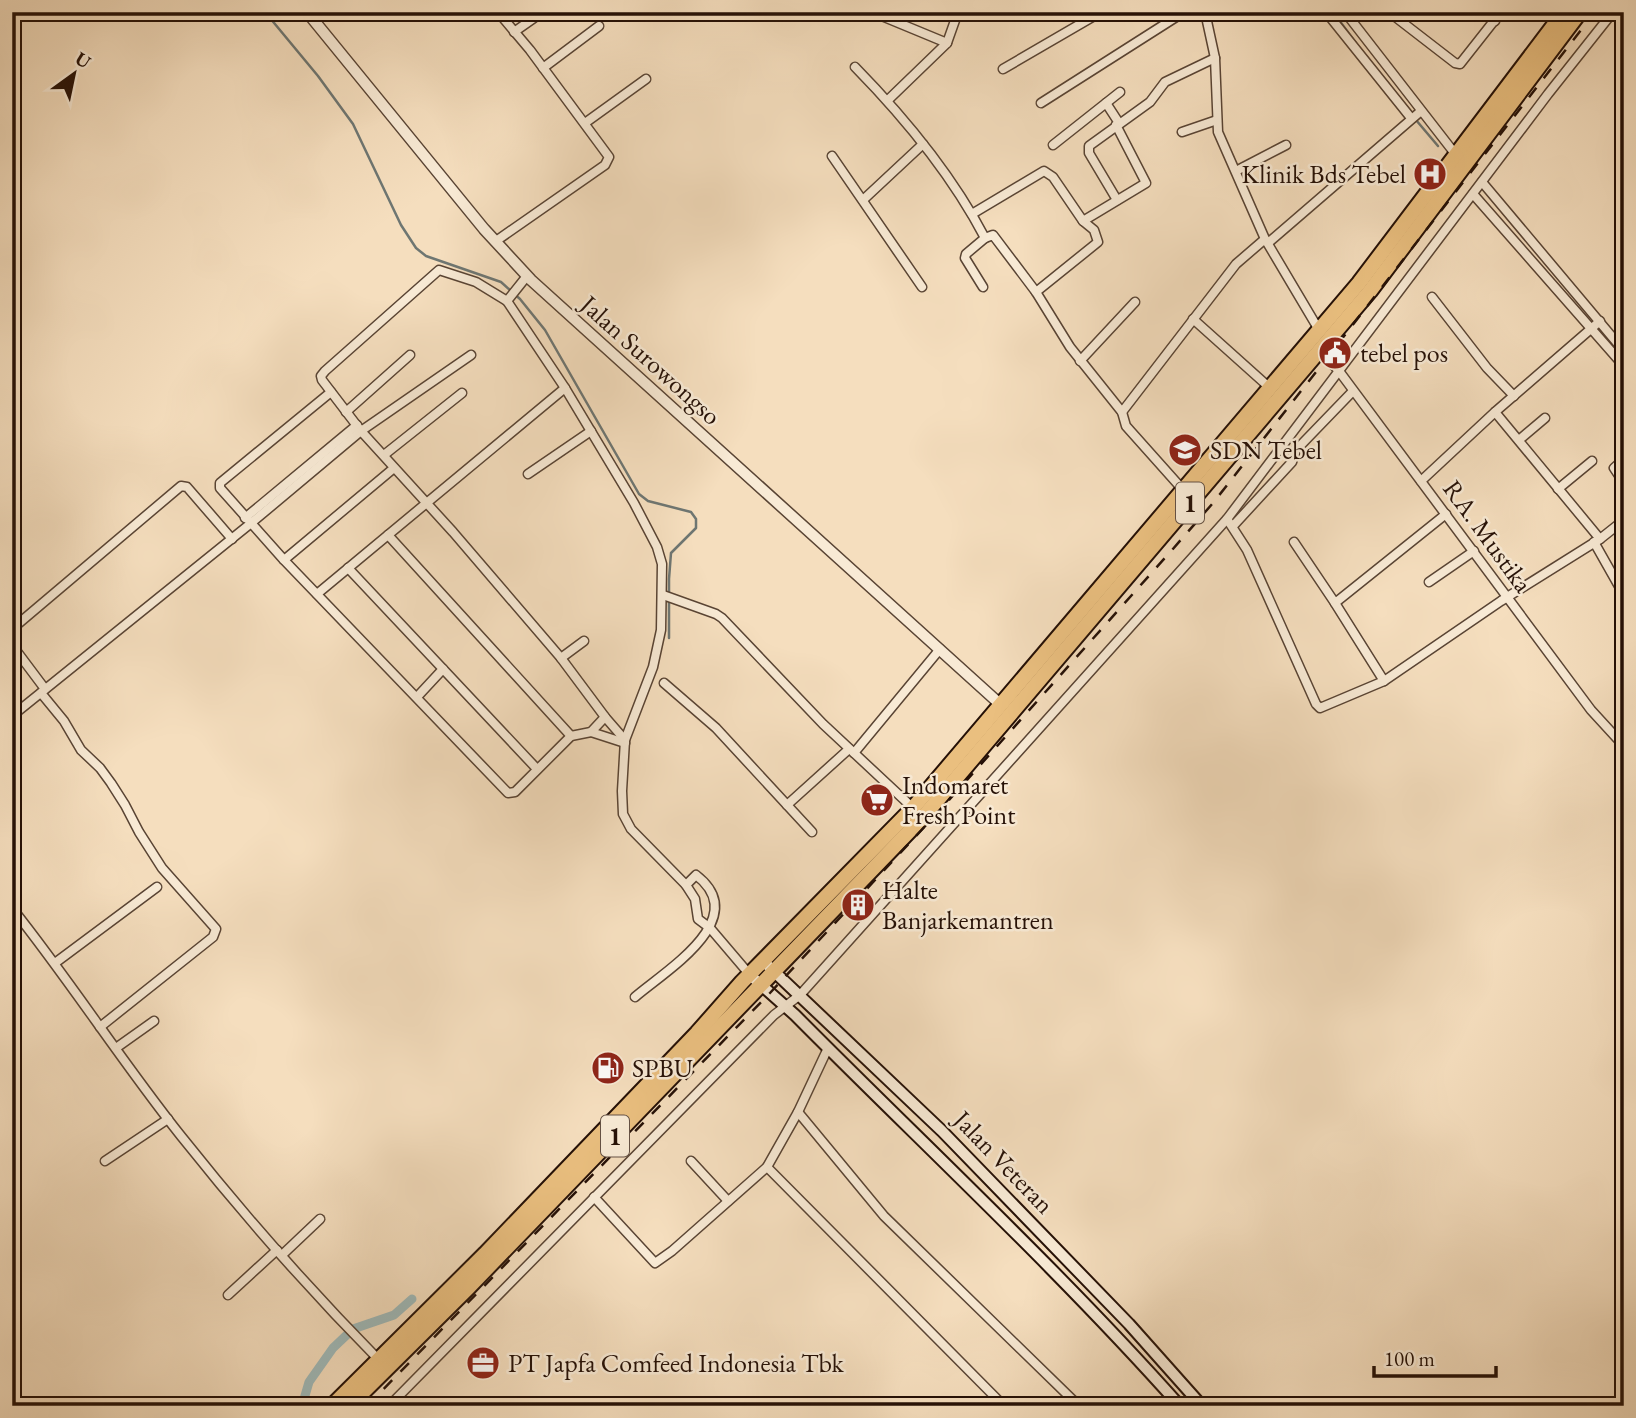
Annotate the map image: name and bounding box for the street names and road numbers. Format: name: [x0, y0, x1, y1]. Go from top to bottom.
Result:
street label: Jalan Surowongso: [572, 286, 729, 432]
street label: RA. Mustika: [1436, 473, 1541, 600]
road number: 1: [1176, 482, 1204, 524]
street label: Jalan Veteran: [945, 1102, 1062, 1221]
road number: 1: [601, 1116, 629, 1156]

